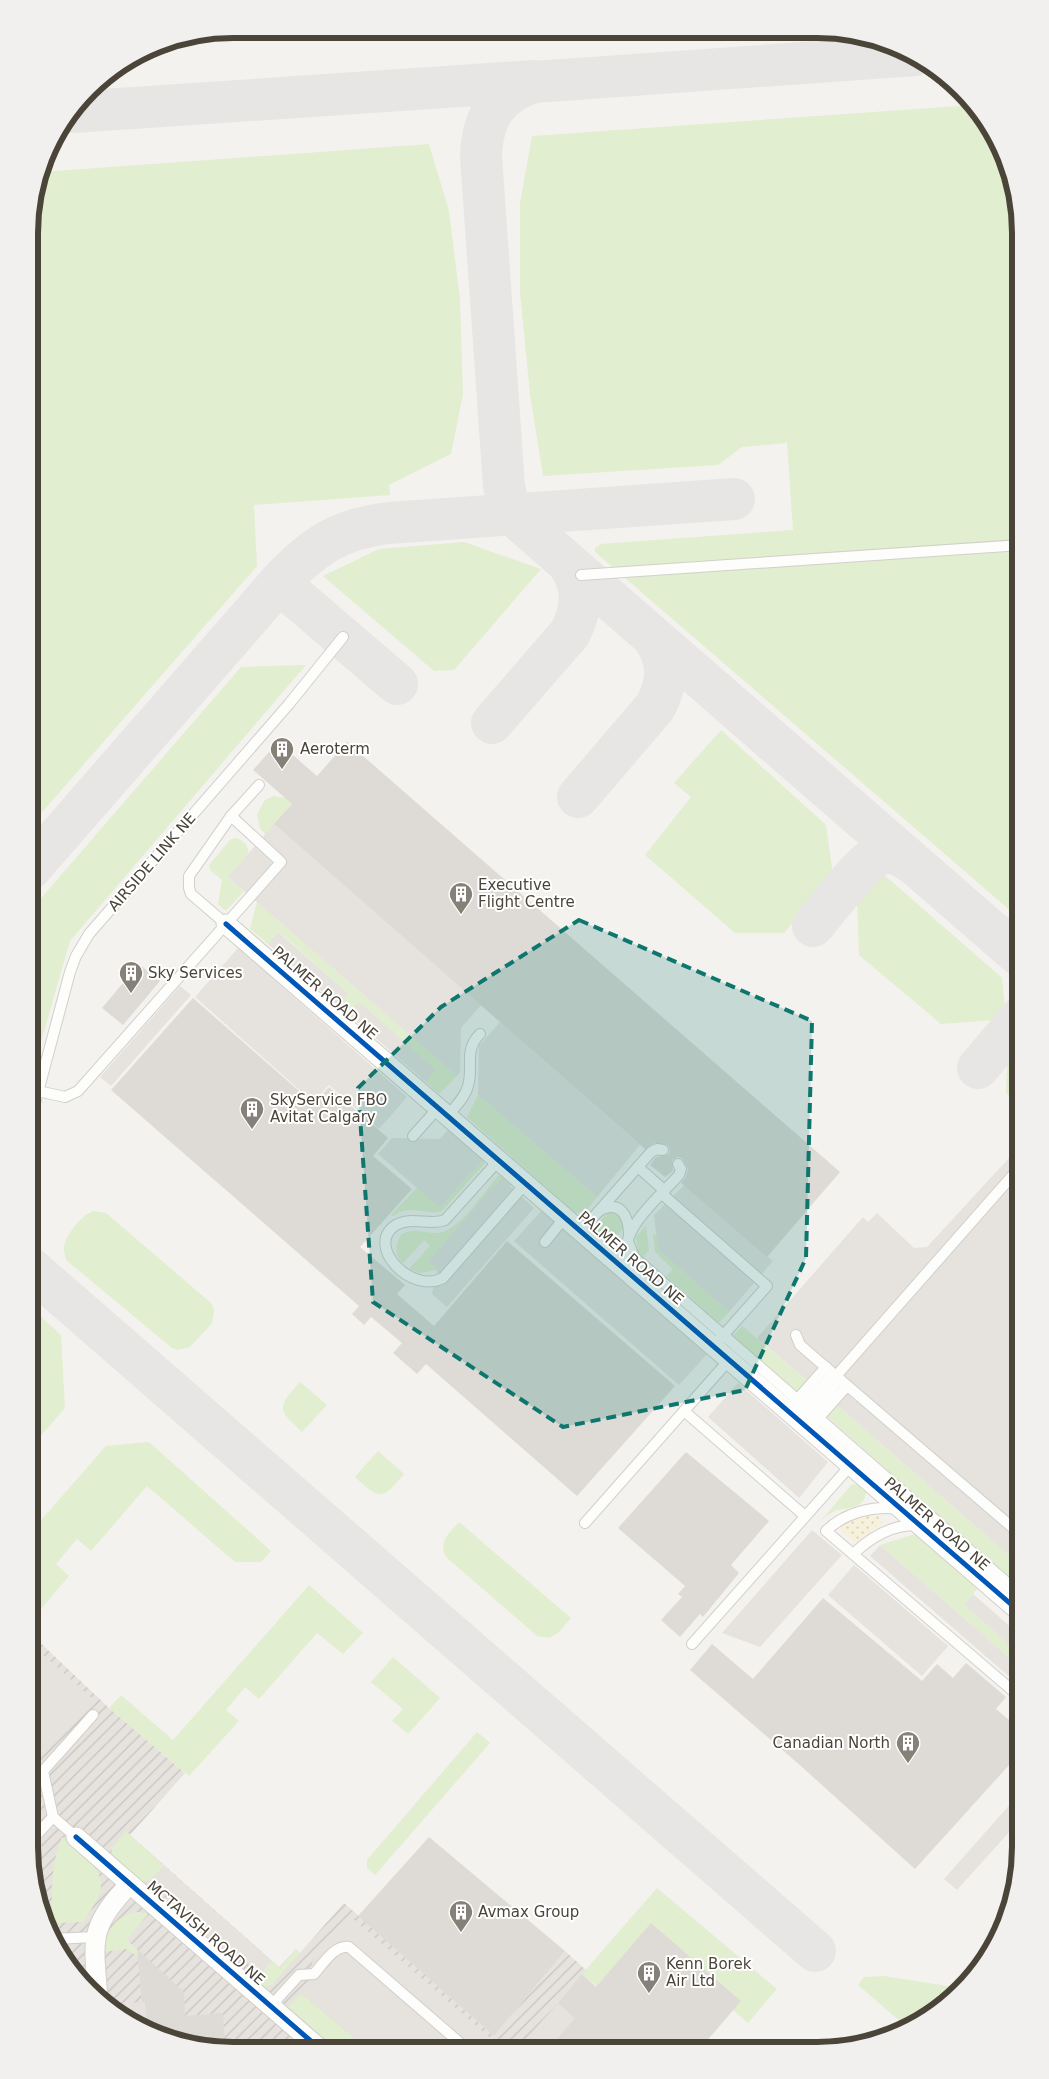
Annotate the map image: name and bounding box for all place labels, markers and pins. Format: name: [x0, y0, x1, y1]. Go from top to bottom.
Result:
building icon: Aeroterm: [269, 736, 295, 770]
place label: Aeroterm: [300, 740, 370, 758]
place label: Executive Flight Centre: [478, 876, 575, 911]
building icon: Executive Flight Centre: [448, 881, 474, 915]
building icon: Sky Services: [118, 960, 144, 994]
place label: Sky Services: [148, 964, 243, 982]
place label: SkyService FBO Avitat Calgary: [270, 1091, 387, 1126]
building icon: SkyService FBO Avitat Calgary: [239, 1096, 265, 1130]
building icon: Canadian North: [895, 1730, 921, 1764]
place label: Canadian North: [773, 1734, 890, 1752]
building icon: Avmax Group: [448, 1899, 474, 1933]
place label: Avmax Group: [478, 1903, 579, 1921]
place label: Kenn Borek Air Ltd: [666, 1955, 752, 1990]
building icon: Kenn Borek Air Ltd: [636, 1960, 662, 1994]

